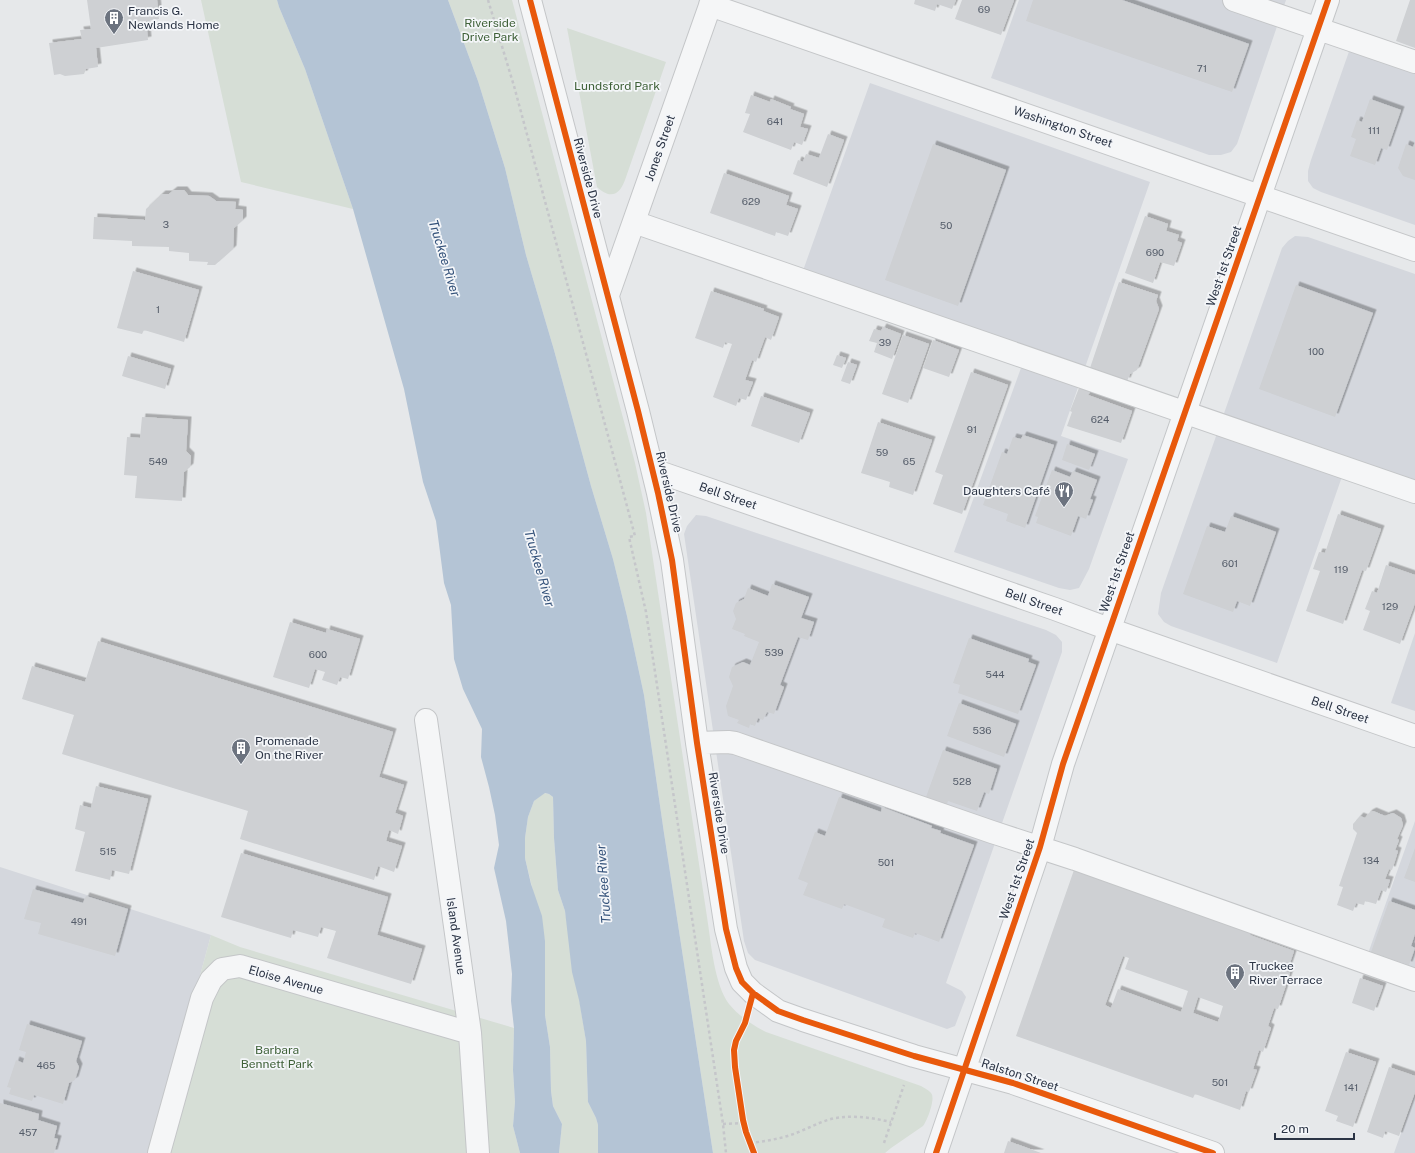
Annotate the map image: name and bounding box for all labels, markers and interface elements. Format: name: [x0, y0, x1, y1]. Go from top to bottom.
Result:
house number: 69: [978, 3, 990, 15]
place label: Francis G. Newlands Home: [128, 4, 220, 32]
building icon: Francis G. Newlands Home: [103, 7, 125, 35]
park label: Riverside Drive Park: [461, 16, 519, 44]
house number: 71: [1197, 62, 1207, 74]
park label: Lundsford Park: [574, 79, 660, 93]
street label: Washington Street: [1011, 103, 1115, 151]
street label: Jones Street: [642, 113, 678, 183]
house number: 641: [767, 115, 783, 127]
house number: 111: [1368, 124, 1380, 136]
street label: Riverside Drive: [571, 136, 606, 220]
house number: 629: [742, 195, 760, 207]
house number: 3: [163, 218, 169, 230]
water label: Truckee River: [426, 218, 463, 298]
house number: 50: [940, 219, 952, 231]
street label: West 1st Street: [1204, 223, 1245, 308]
house number: 690: [1146, 246, 1164, 258]
house number: 1: [156, 303, 160, 315]
house number: 39: [879, 336, 891, 348]
house number: 100: [1308, 345, 1324, 357]
house number: 624: [1091, 413, 1109, 425]
house number: 91: [967, 423, 977, 435]
house number: 59: [876, 446, 888, 458]
street label: Riverside Drive: [653, 450, 685, 534]
house number: 549: [149, 455, 167, 467]
house number: 65: [903, 455, 915, 467]
street label: Bell Street: [697, 480, 759, 512]
restaurant icon: Daughters Café: [1053, 480, 1075, 508]
place label: Daughters Café: [963, 484, 1050, 498]
water label: Truckee River: [521, 528, 558, 609]
street label: West 1st Street: [1097, 529, 1138, 614]
house number: 601: [1222, 557, 1238, 569]
house number: 119: [1334, 563, 1348, 575]
street label: Bell Street: [1003, 586, 1065, 618]
house number: 129: [1382, 600, 1398, 612]
house number: 539: [765, 646, 783, 658]
house number: 600: [309, 648, 327, 660]
house number: 544: [986, 668, 1004, 680]
street label: Bell Street: [1309, 694, 1371, 726]
house number: 536: [973, 724, 991, 736]
place label: Promenade On the River: [255, 734, 324, 762]
building icon: Promenade On the River: [230, 737, 252, 765]
street label: Riverside Drive: [706, 771, 732, 855]
house number: 528: [953, 775, 971, 787]
street label: West 1st Street: [997, 836, 1038, 921]
water label: Truckee River: [593, 844, 614, 924]
house number: 515: [100, 845, 116, 857]
house number: 134: [1363, 854, 1379, 866]
house number: 501: [878, 856, 894, 868]
street label: Island Avenue: [444, 896, 468, 976]
house number: 491: [71, 915, 87, 927]
place label: Truckee River Terrace: [1249, 959, 1323, 987]
building icon: Truckee River Terrace: [1224, 962, 1246, 990]
street label: Eloise Avenue: [247, 963, 325, 997]
park label: Barbara Bennett Park: [241, 1043, 314, 1071]
street label: Ralston Street: [980, 1056, 1061, 1094]
house number: 465: [37, 1059, 55, 1071]
house number: 501: [1212, 1076, 1228, 1088]
house number: 141: [1344, 1081, 1358, 1093]
scale bar: [1275, 1115, 1354, 1141]
text: 20 m: [1281, 1122, 1309, 1136]
house number: 457: [19, 1126, 37, 1138]

